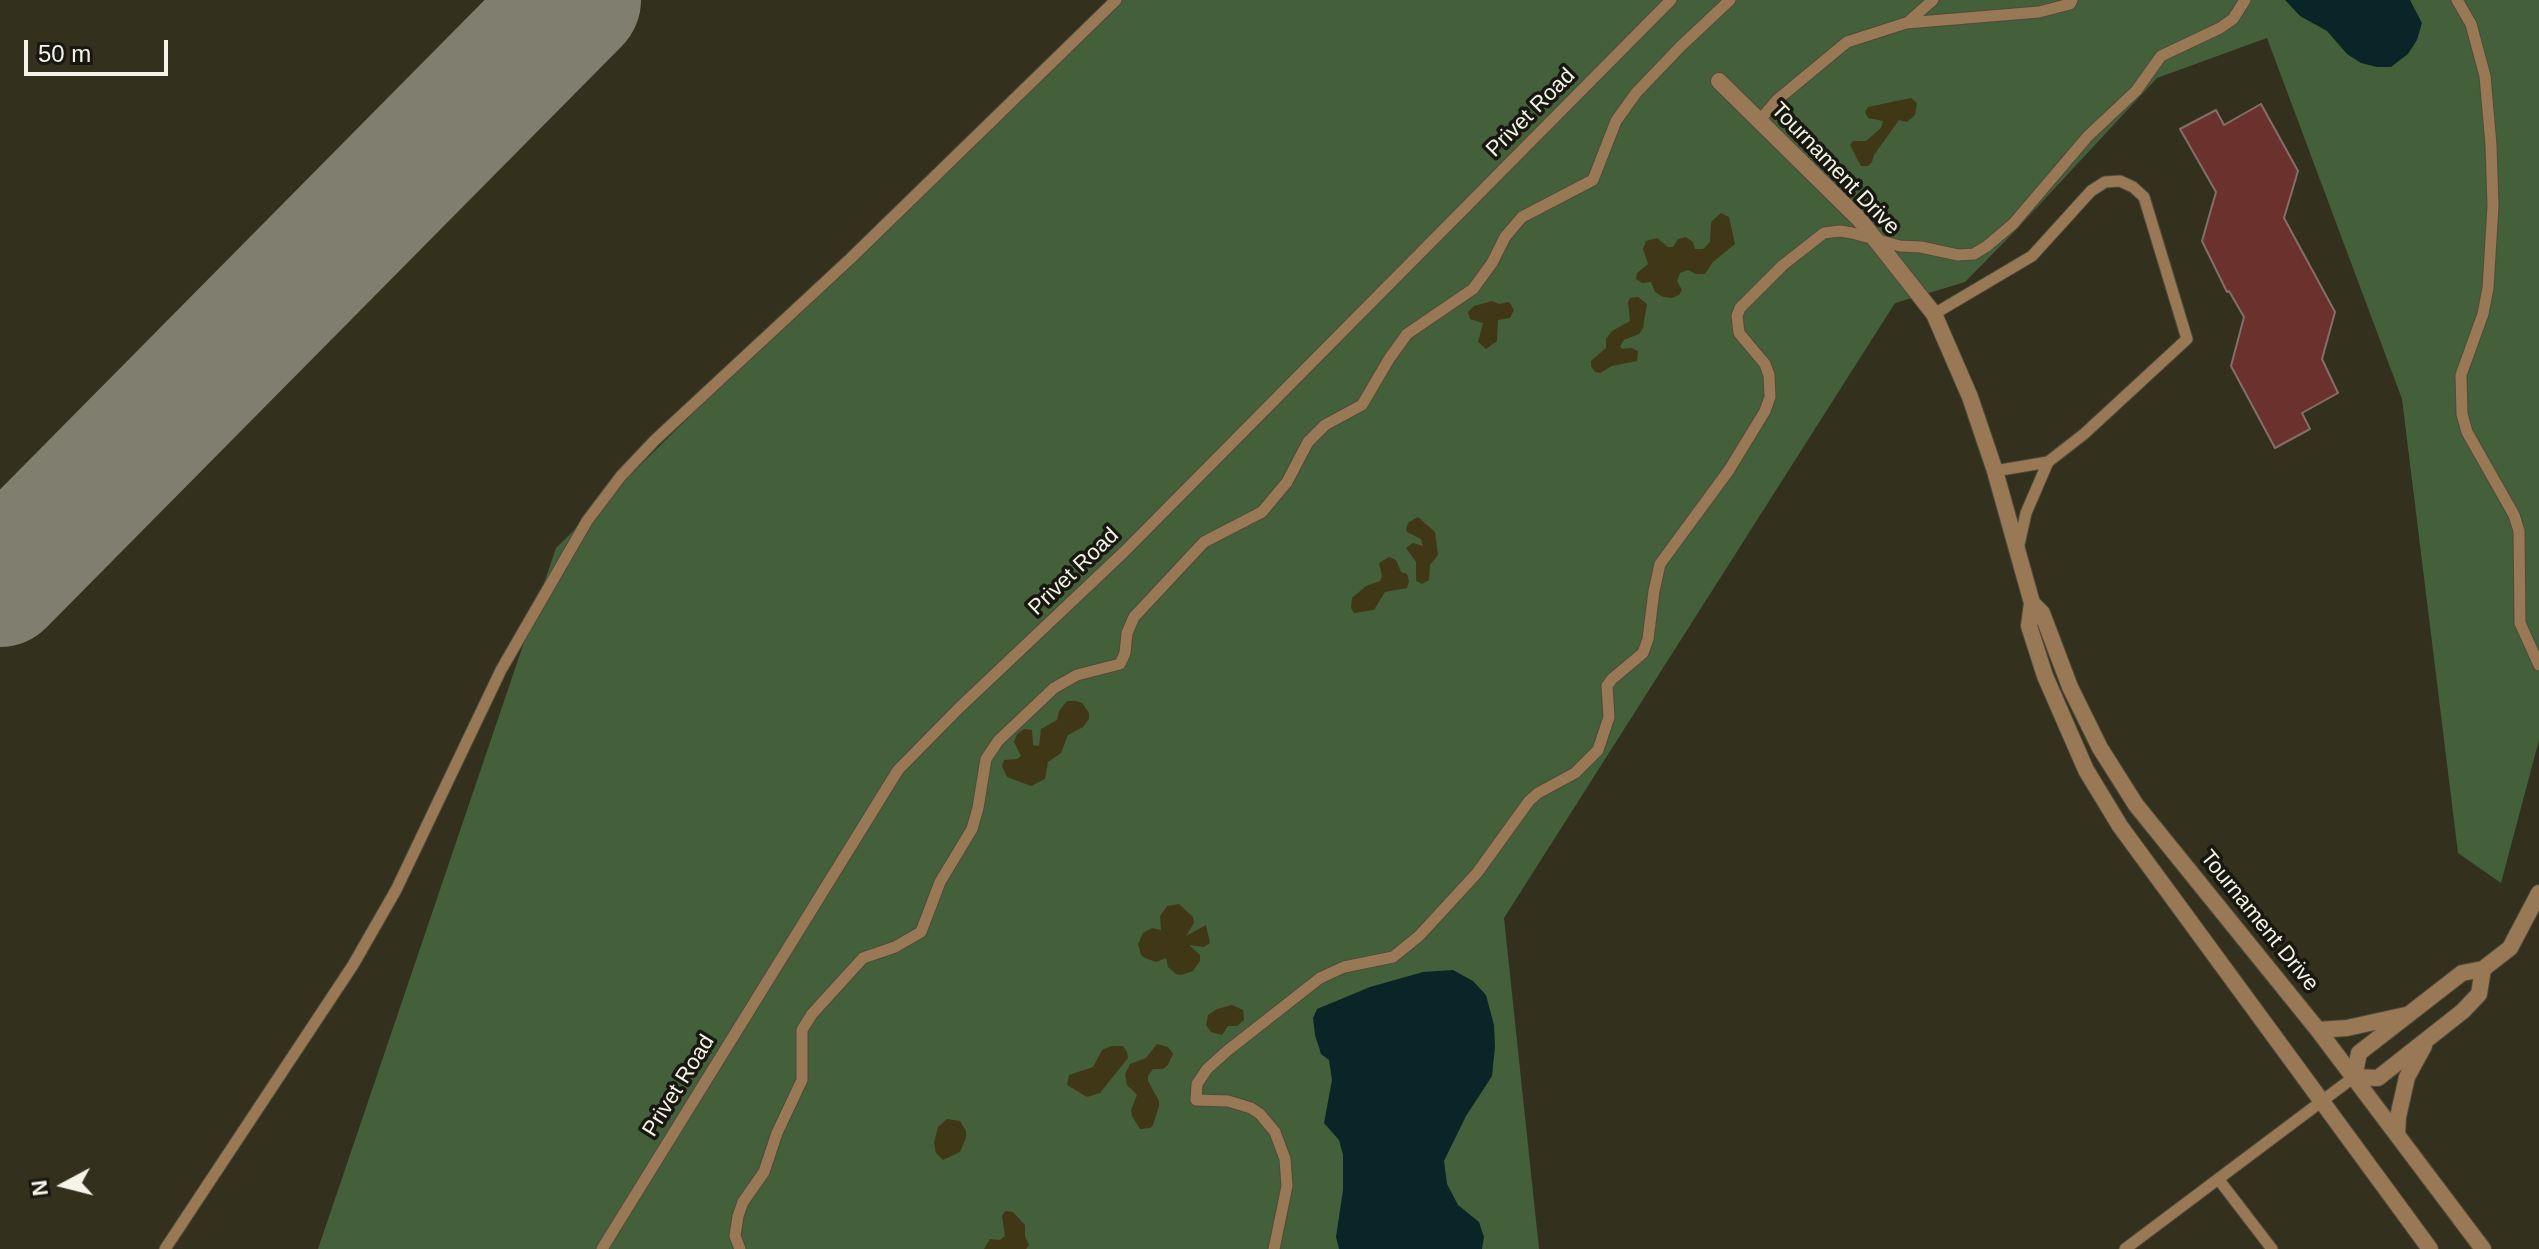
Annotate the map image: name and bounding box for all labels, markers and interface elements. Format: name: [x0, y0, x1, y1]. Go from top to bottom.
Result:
scale bar: [28, 24, 172, 74]
text: 50 m: [38, 40, 91, 67]
street label: Privet Road: [1481, 63, 1581, 163]
street label: Tournament Drive: [1765, 97, 1905, 241]
street label: Privet Road: [1023, 523, 1125, 621]
street label: Tournament Drive: [2194, 845, 2324, 997]
street label: Privet Road: [637, 1030, 721, 1142]
north arrow: [24, 1145, 104, 1225]
text: N: [26, 1179, 53, 1197]

